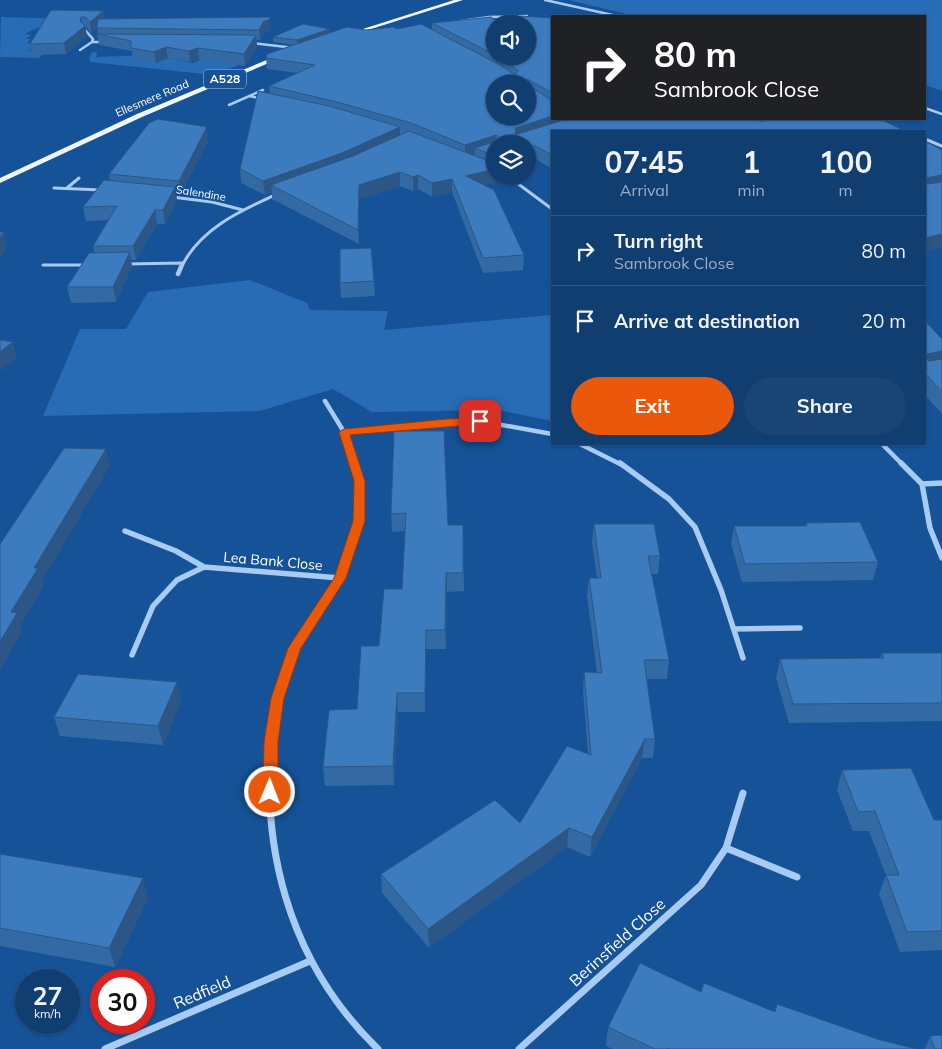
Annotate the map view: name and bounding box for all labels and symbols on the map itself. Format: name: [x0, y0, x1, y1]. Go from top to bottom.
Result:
road number: A528: [204, 70, 246, 88]
street label: Ellesmere Road: [113, 76, 191, 120]
street label: Salendine: [175, 182, 227, 204]
pin: [459, 400, 501, 442]
street label: Lea Bank Close: [223, 548, 323, 574]
position arrow: [243, 765, 295, 817]
street label: Berinsfield Close: [565, 894, 669, 990]
speed limit sign: 30: [90, 969, 155, 1034]
street label: Redfield: [170, 971, 234, 1013]

